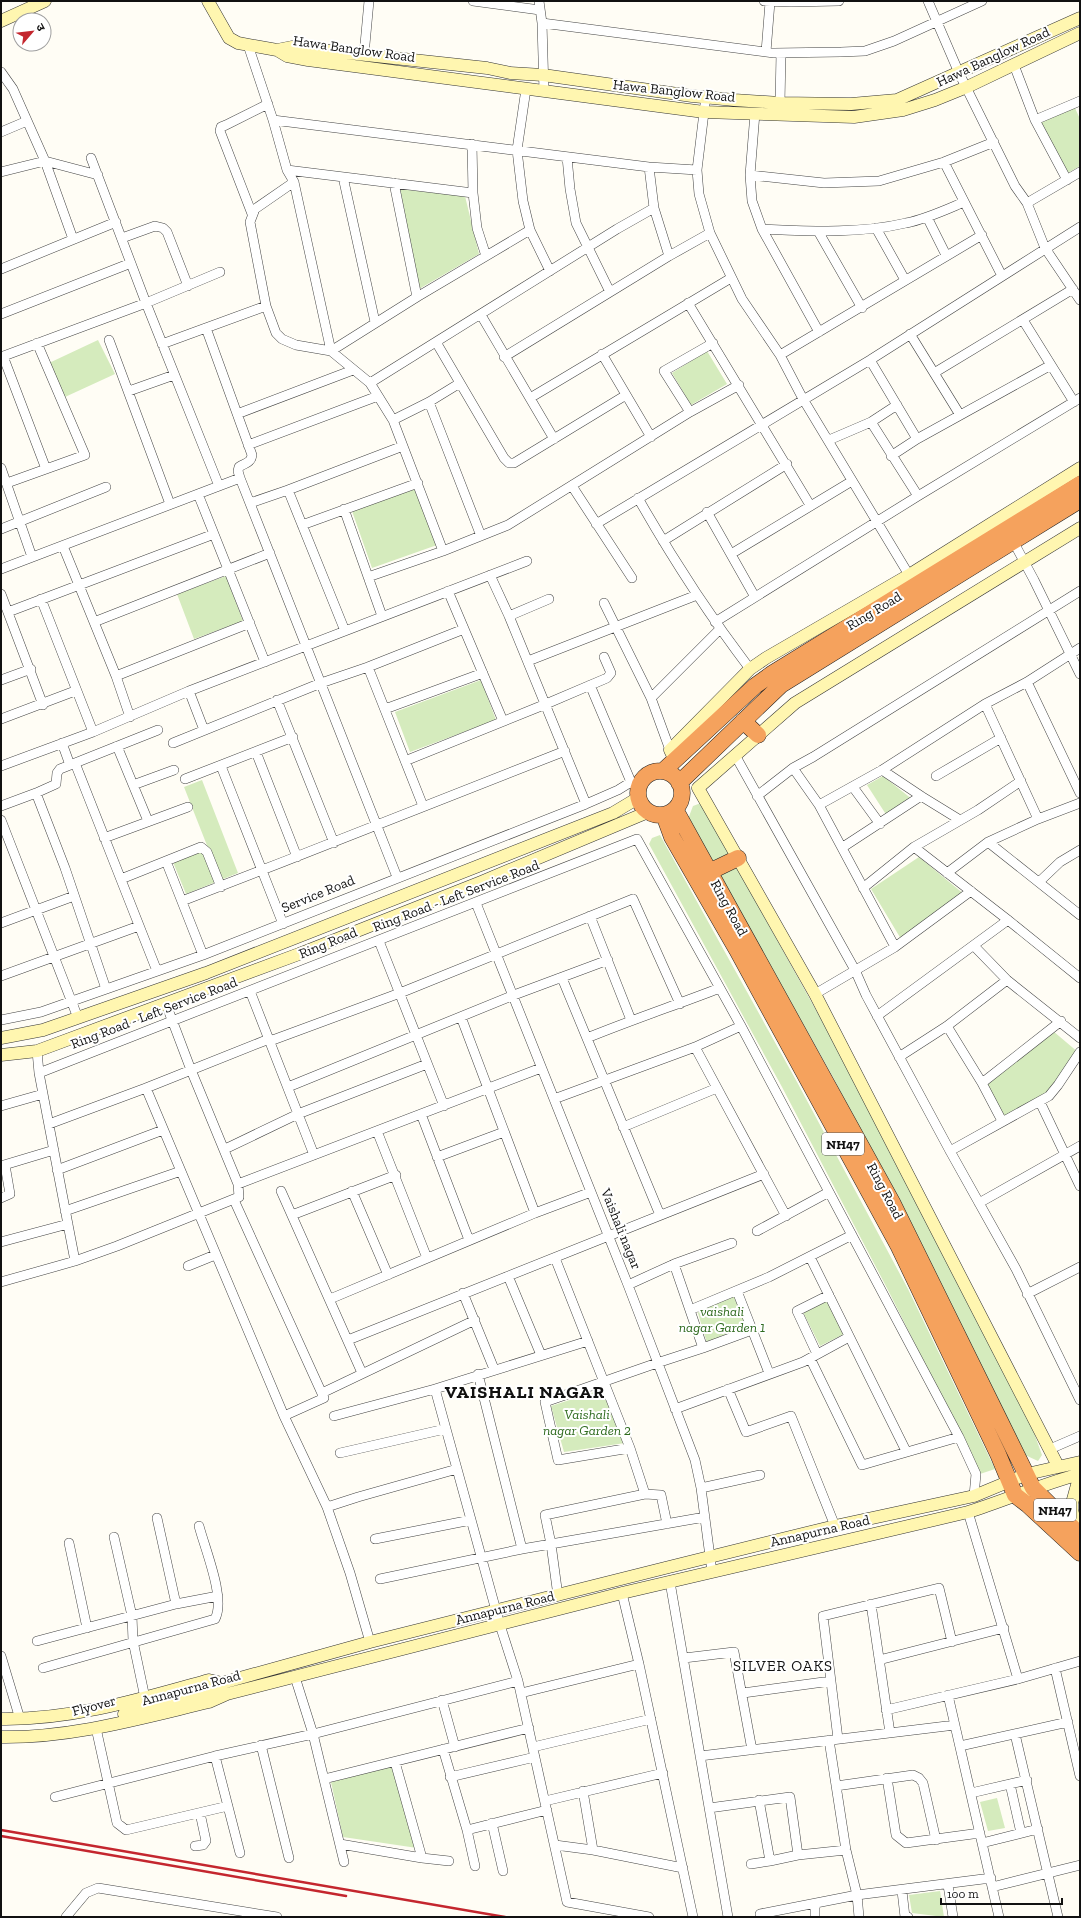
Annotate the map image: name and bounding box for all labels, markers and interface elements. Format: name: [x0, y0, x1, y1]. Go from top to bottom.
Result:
north arrow: [12, 12, 52, 52]
text: उ: [33, 22, 48, 34]
street label: Hawa Banglow Road: [934, 23, 1053, 91]
street label: Hawa Banglow Road: [292, 32, 416, 66]
street label: Hawa Banglow Road: [612, 76, 736, 106]
street label: Ring Road: [843, 588, 905, 634]
street label: Ring Road - Left Service Road: [370, 856, 542, 936]
street label: Service Road: [279, 872, 357, 916]
street label: Ring Road: [707, 877, 752, 939]
street label: Ring Road: [296, 923, 360, 962]
street label: Ring Road - Left Service Road: [68, 973, 240, 1053]
road number: NH47: [822, 1133, 864, 1155]
street label: Ring Road: [863, 1160, 907, 1222]
street label: Vaishali nagar: [597, 1185, 645, 1272]
park label: vaishali nagar Garden 1: [679, 1303, 765, 1336]
district label: VAISHALI NAGAR: [445, 1381, 605, 1403]
park label: Vaishali nagar Garden 2: [543, 1406, 631, 1439]
road number: NH47: [1034, 1499, 1076, 1521]
street label: Annapurna Road: [769, 1511, 872, 1551]
street label: Annapurna Road: [454, 1587, 557, 1629]
district label: SILVER OAKS: [733, 1657, 833, 1675]
street label: Annapurna Road: [140, 1667, 242, 1709]
street label: Flyover: [70, 1692, 118, 1720]
scale bar: [941, 1880, 1062, 1906]
text: 100 m: [947, 1887, 979, 1901]

